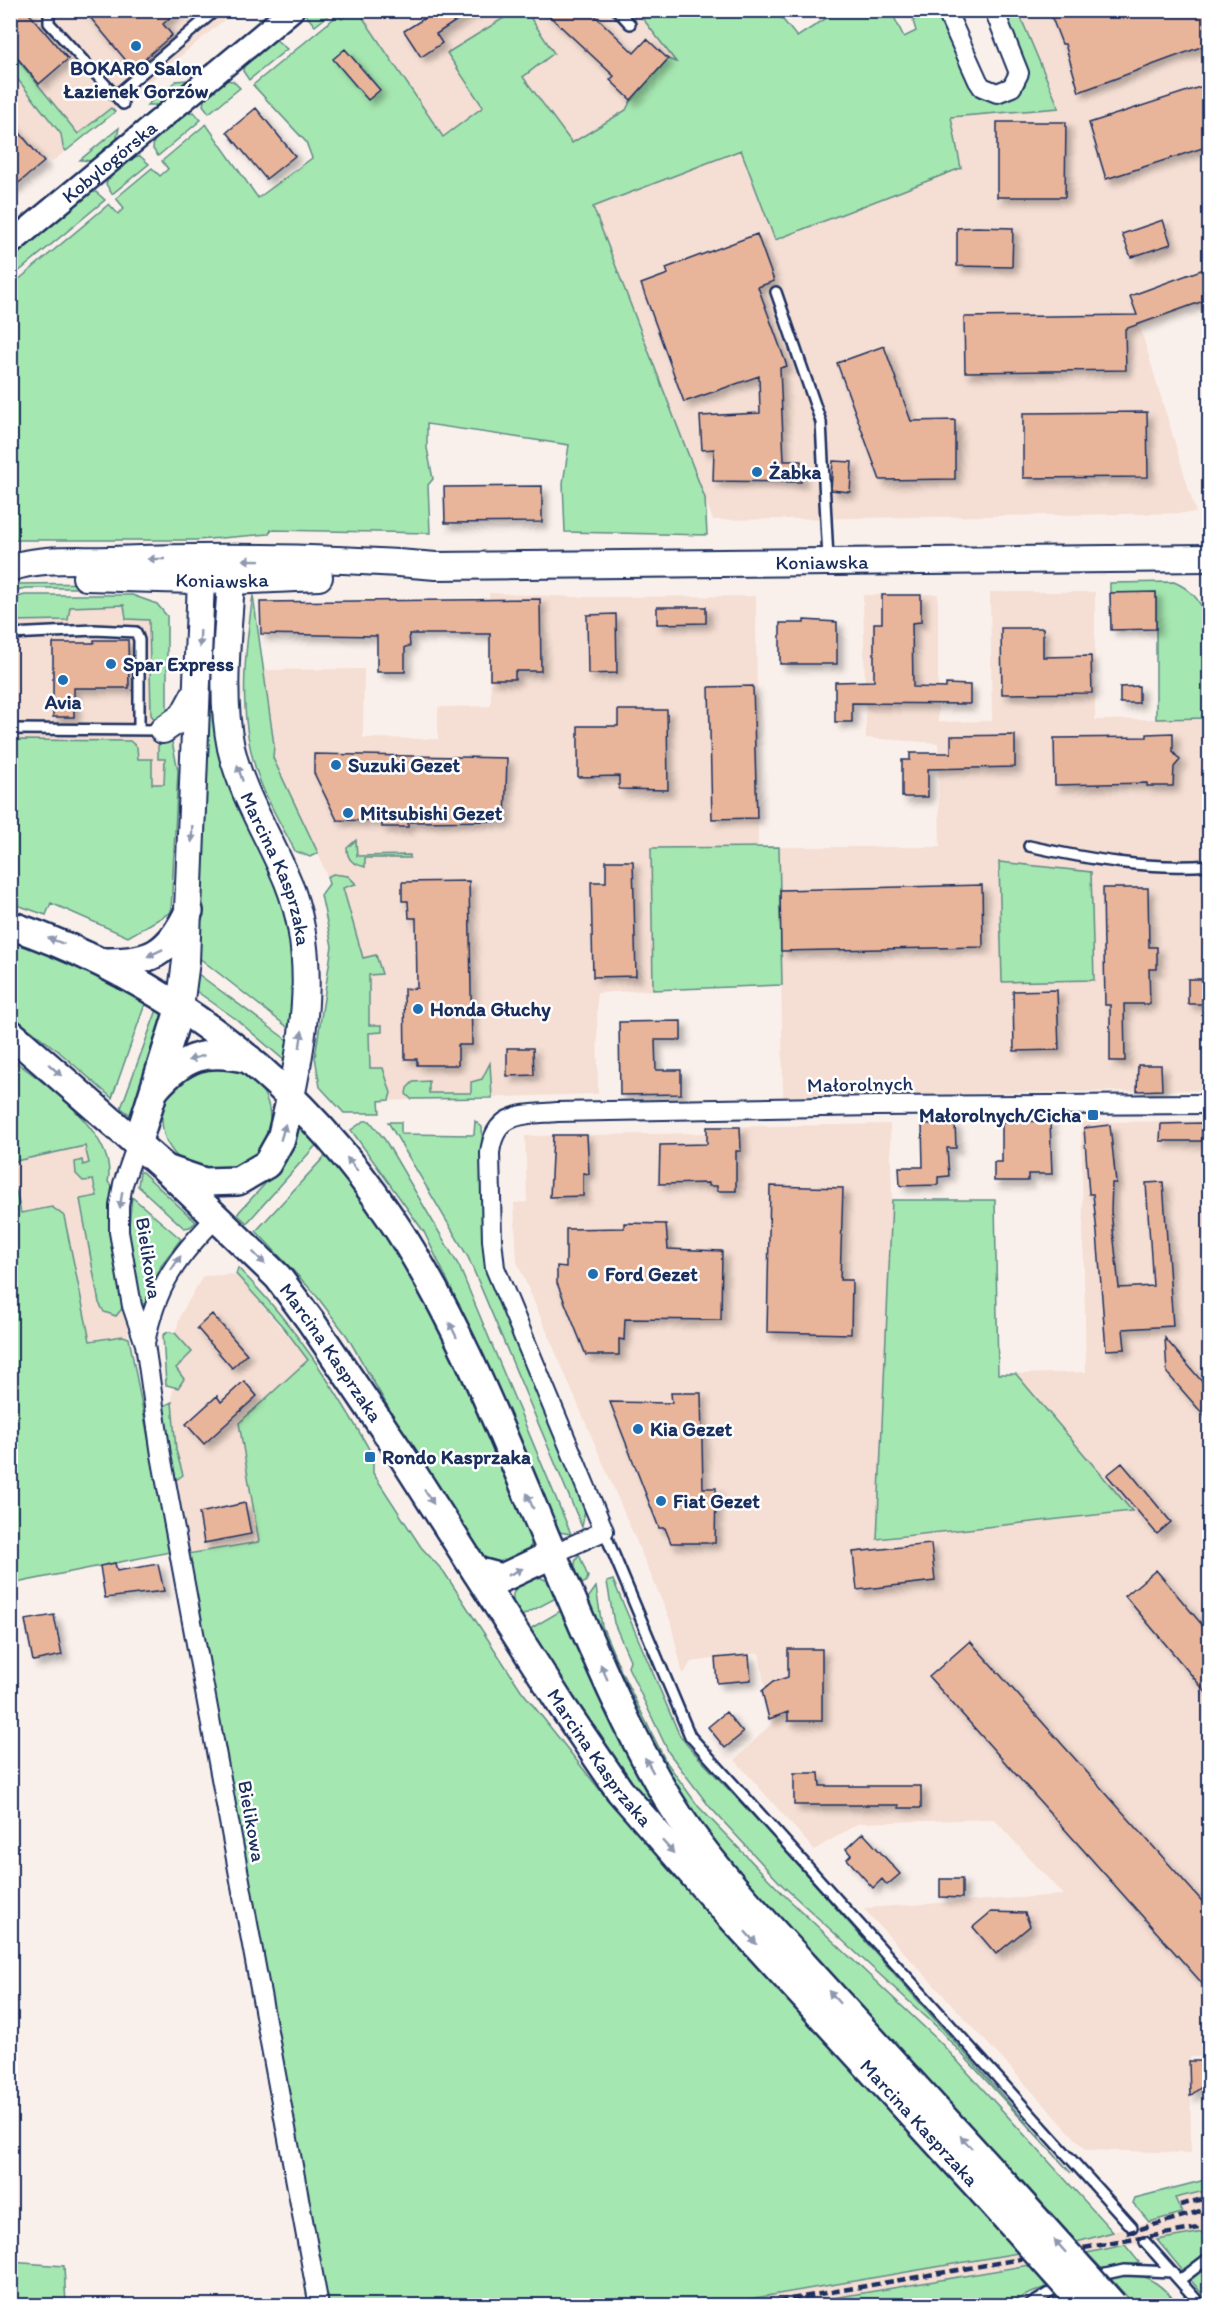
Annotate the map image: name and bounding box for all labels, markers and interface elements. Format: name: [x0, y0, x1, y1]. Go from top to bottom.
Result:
marker: BOKARO Salon Łazienek Gorzów: [129, 39, 143, 53]
place label: BOKARO Salon Łazienek Gorzów: [63, 56, 209, 103]
street label: Kobylogórska: [57, 115, 162, 208]
place label: Żabka: [769, 460, 821, 484]
marker: Żabka: [750, 465, 764, 479]
street label: Koniawska: [775, 550, 869, 574]
one-way arrow: [147, 554, 166, 564]
one-way arrow: [242, 555, 261, 565]
street label: Koniawska: [175, 567, 270, 593]
one-way arrow: [196, 629, 205, 648]
place label: Spar Express: [123, 652, 234, 677]
marker: Spar Express: [104, 657, 118, 671]
marker: Avia: [56, 673, 70, 687]
place label: Avia: [44, 690, 82, 714]
place label: Suzuki Gezet: [348, 753, 460, 777]
marker: Suzuki Gezet: [329, 758, 343, 772]
one-way arrow: [234, 764, 244, 782]
street label: Marcina Kasprzaka: [235, 788, 316, 948]
place label: Mitsubishi Gezet: [360, 801, 503, 825]
marker: Mitsubishi Gezet: [341, 806, 355, 820]
one-way arrow: [187, 824, 196, 843]
one-way arrow: [47, 936, 65, 946]
one-way arrow: [146, 948, 163, 957]
place label: Honda Głuchy: [430, 997, 551, 1022]
marker: Honda Głuchy: [411, 1002, 425, 1016]
one-way arrow: [297, 1029, 306, 1048]
one-way arrow: [186, 1054, 204, 1063]
one-way arrow: [48, 1063, 63, 1077]
street label: Małorolnych: [807, 1071, 914, 1097]
place label: Małorolnych/Cicha: [919, 1103, 1081, 1128]
marker: Małorolnych/Cicha: [1086, 1108, 1100, 1122]
one-way arrow: [279, 1123, 288, 1141]
one-way arrow: [345, 1156, 358, 1172]
one-way arrow: [116, 1191, 125, 1210]
street label: Bielikowa: [131, 1216, 167, 1301]
one-way arrow: [252, 1251, 266, 1266]
one-way arrow: [170, 1255, 181, 1271]
place label: Ford Gezet: [605, 1262, 698, 1286]
marker: Ford Gezet: [586, 1267, 600, 1281]
street label: Marcina Kasprzaka: [275, 1278, 388, 1427]
one-way arrow: [449, 1322, 458, 1339]
place label: Kia Gezet: [650, 1417, 732, 1441]
marker: Kia Gezet: [631, 1422, 645, 1436]
place label: Rondo Kasprzaka: [382, 1445, 531, 1470]
marker: Rondo Kasprzaka: [363, 1450, 377, 1464]
one-way arrow: [423, 1489, 434, 1506]
place label: Fiat Gezet: [673, 1489, 760, 1513]
one-way arrow: [525, 1492, 534, 1509]
marker: Fiat Gezet: [654, 1494, 668, 1508]
one-way arrow: [507, 1568, 524, 1577]
one-way arrow: [599, 1663, 609, 1681]
street label: Marcina Kasprzaka: [542, 1684, 658, 1832]
one-way arrow: [644, 1757, 654, 1774]
street label: Bielikowa: [233, 1778, 271, 1864]
one-way arrow: [661, 1839, 675, 1854]
one-way arrow: [743, 1931, 757, 1945]
one-way arrow: [827, 1990, 841, 2005]
street label: Marcina Kasprzaka: [855, 2054, 984, 2192]
one-way arrow: [959, 2134, 973, 2149]
one-way arrow: [1053, 2238, 1067, 2253]

